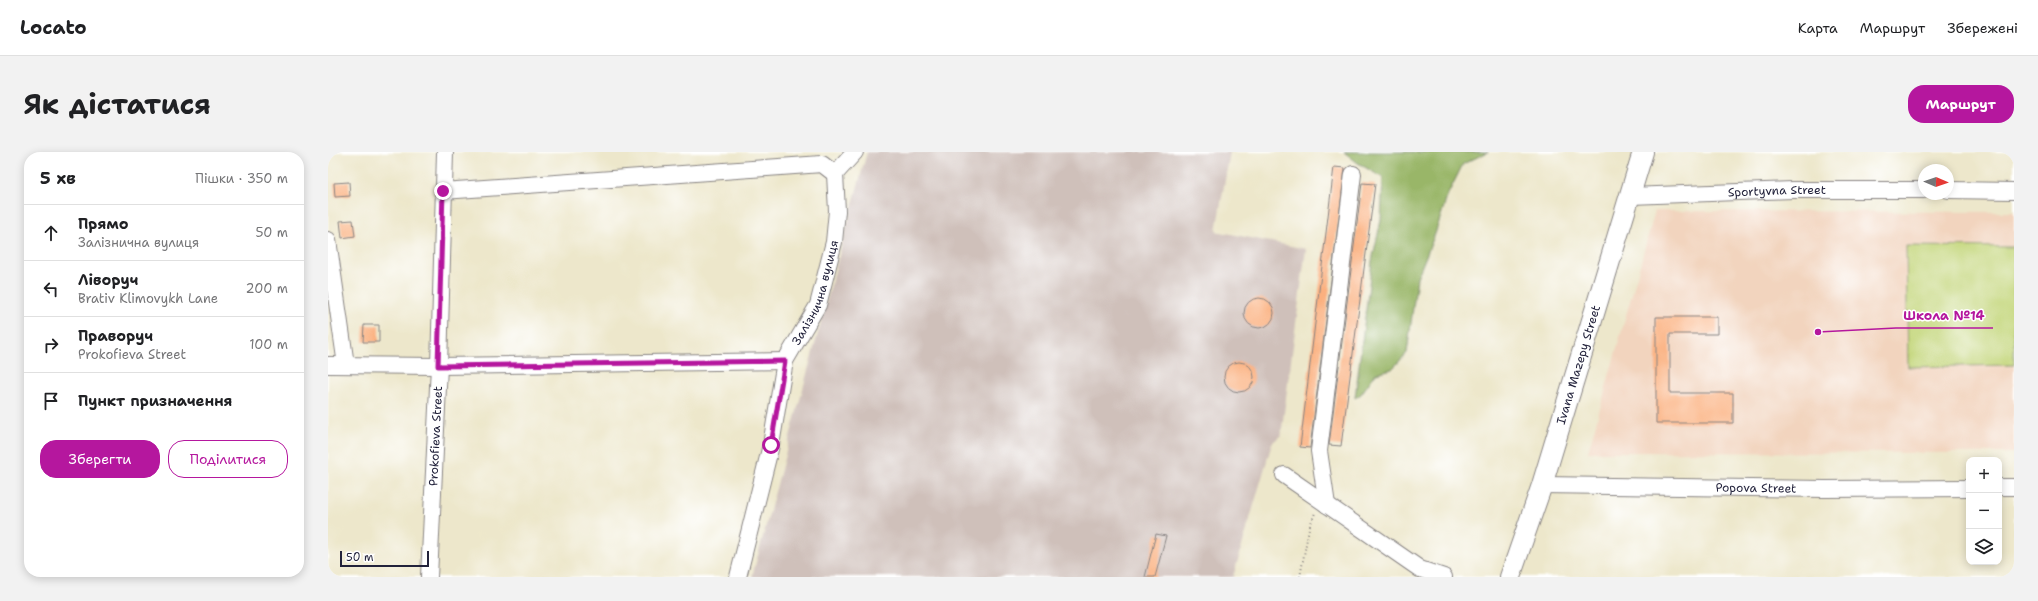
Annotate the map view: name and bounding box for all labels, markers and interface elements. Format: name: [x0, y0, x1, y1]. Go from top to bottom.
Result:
text: Locato: [20, 15, 87, 40]
text: Карта: [1798, 19, 1838, 37]
text: Маршрут: [1860, 19, 1925, 37]
text: Збережені: [1947, 19, 2018, 37]
text: Як дістатися: [24, 85, 211, 123]
button: Маршрут: [1908, 85, 2014, 123]
north arrow: [1918, 164, 1954, 200]
text: 5 хв: [40, 167, 76, 189]
text: Пішки · 350 m: [195, 170, 288, 187]
route end: [434, 182, 452, 200]
street label: Sportyvna Street: [1728, 182, 1826, 200]
text: Прямо: [78, 214, 128, 234]
icon: ahead: [40, 222, 62, 244]
text: 50 m: [255, 224, 288, 241]
text: Залізнична вулиця: [78, 234, 199, 251]
street label: Залізнична вулиця: [788, 238, 842, 348]
text: Ліворуч: [78, 270, 138, 290]
icon: left: [40, 278, 62, 300]
text: 200 m: [246, 280, 288, 297]
text: Brativ Klimovykh Lane: [78, 290, 218, 307]
street label: Ivana Mazepy Street: [1553, 303, 1604, 426]
callout: Школа №14: [1896, 303, 1993, 328]
text: Школа №14: [1903, 307, 1985, 324]
text: Праворуч: [78, 326, 153, 346]
icon: right: [40, 334, 62, 356]
text: 100 m: [249, 336, 288, 353]
text: Prokofieva Street: [78, 346, 186, 363]
street label: Prokofieva Street: [425, 386, 446, 487]
icon: arrive: [40, 390, 62, 412]
text: Пункт призначення: [78, 391, 233, 411]
route start: [762, 436, 780, 454]
button: Зберегти: [40, 440, 160, 478]
button: Поділитися: [168, 440, 288, 478]
map controls: [1966, 457, 2002, 565]
button: +: [1966, 457, 2002, 493]
street label: Popova Street: [1715, 479, 1797, 497]
button: −: [1966, 493, 2002, 529]
button: layers: [1966, 529, 2002, 565]
scale bar: [340, 549, 429, 568]
text: 50 m: [346, 550, 374, 565]

